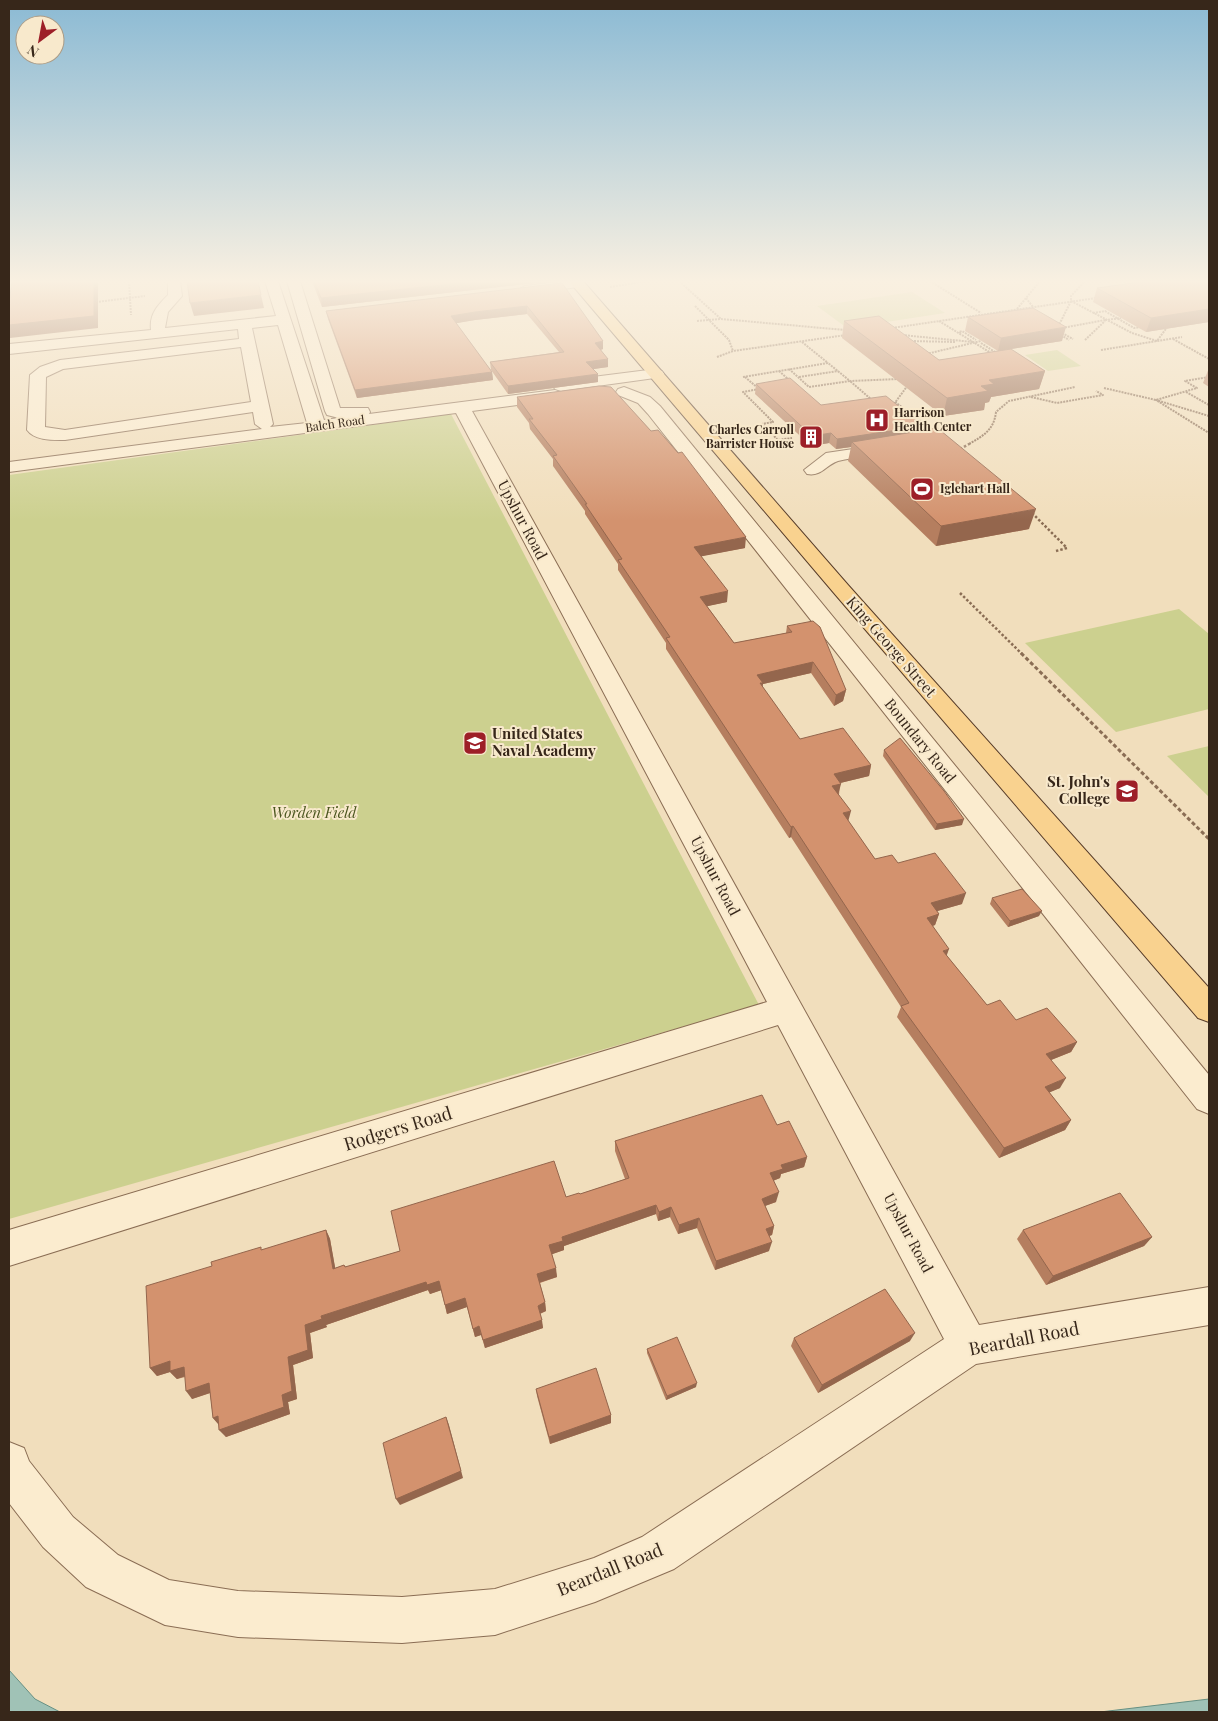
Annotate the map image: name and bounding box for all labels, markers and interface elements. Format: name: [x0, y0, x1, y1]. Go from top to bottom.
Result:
north arrow: [15, 15, 65, 65]
text: N: [24, 41, 42, 62]
place label: Harrison Health Center: [894, 404, 972, 434]
hospital icon: Harrison Health Center: [864, 407, 890, 433]
street label: Balch Road: [304, 411, 366, 435]
place label: Charles Carroll Barrister House: [706, 421, 794, 451]
building icon: Charles Carroll Barrister House: [798, 424, 824, 450]
street label: Upshur Road: [494, 476, 552, 563]
sports icon: Iglehart Hall: [909, 476, 935, 502]
place label: Iglehart Hall: [940, 480, 1010, 496]
street label: King George Street: [843, 592, 941, 701]
street label: Boundary Road: [881, 694, 961, 787]
place label: United States Naval Academy: [492, 723, 596, 760]
school or university icon: United States Naval Academy: [462, 730, 488, 756]
place label: St. John's College: [1047, 771, 1110, 808]
school or university icon: St. John's College: [1114, 778, 1140, 804]
park label: Worden Field: [272, 802, 357, 822]
street label: Upshur Road: [687, 832, 745, 919]
street label: Rodgers Road: [341, 1100, 455, 1156]
street label: Upshur Road: [880, 1189, 938, 1276]
street label: Beardall Road: [967, 1315, 1082, 1360]
street label: Beardall Road: [553, 1537, 667, 1601]

